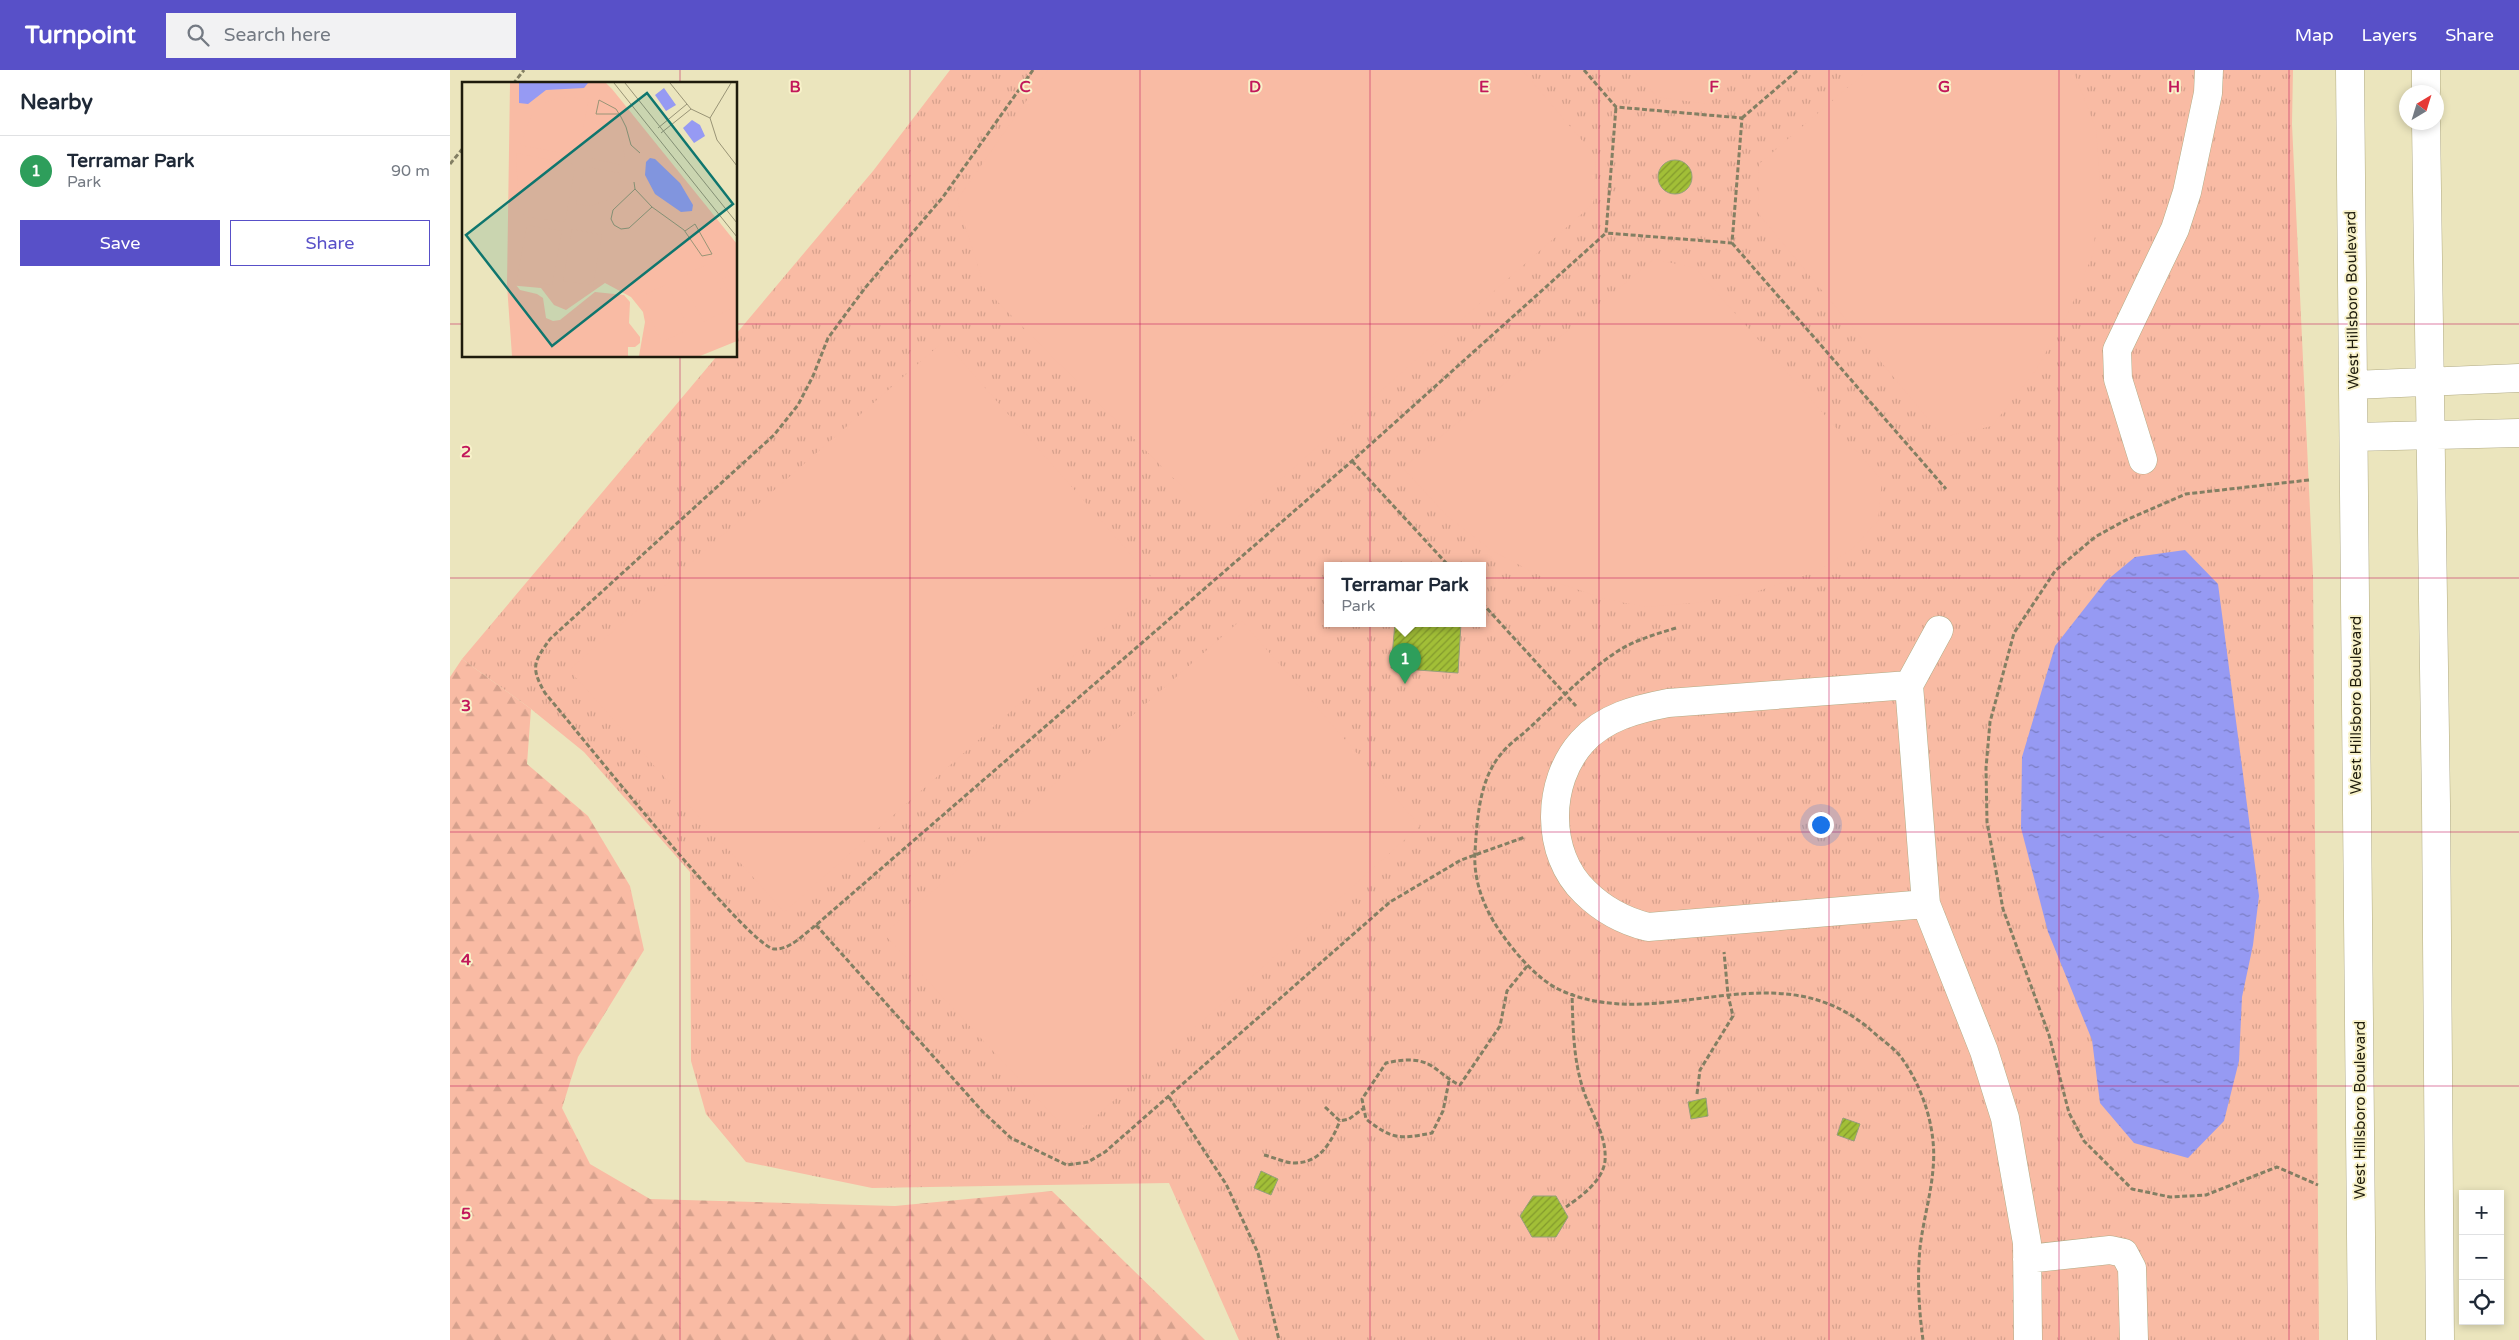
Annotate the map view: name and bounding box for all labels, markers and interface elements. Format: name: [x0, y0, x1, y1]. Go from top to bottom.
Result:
search box: [166, 13, 516, 58]
text: Turnpoint: [25, 21, 136, 50]
icon: search: [184, 21, 212, 49]
text: Search here: [224, 24, 331, 46]
text: Map: [2295, 24, 2334, 46]
text: Layers: [2362, 24, 2417, 46]
text: Share: [2445, 24, 2494, 46]
text: B: [789, 77, 801, 97]
text: C: [1019, 77, 1031, 97]
text: D: [1249, 77, 1261, 97]
text: E: [1479, 77, 1489, 97]
text: F: [1709, 77, 1719, 97]
text: G: [1938, 77, 1950, 97]
text: H: [2168, 77, 2180, 97]
inset map: [462, 82, 738, 358]
north arrow: [2399, 85, 2444, 130]
text: Nearby: [20, 90, 93, 115]
text: Terramar Park: [67, 150, 194, 172]
text: 1: [31, 161, 41, 181]
text: 90 m: [391, 161, 430, 181]
text: Park: [67, 172, 101, 192]
street label: West Hillsboro Boulevard: [2341, 211, 2363, 389]
button: Save: [20, 220, 220, 266]
button: Share: [230, 220, 430, 266]
text: 2: [461, 442, 471, 462]
popup: [1324, 562, 1486, 627]
text: Terramar Park: [1341, 574, 1469, 596]
text: Park: [1341, 596, 1376, 616]
street label: West Hillsboro Boulevard: [2347, 616, 2365, 794]
pin: 1: [1389, 643, 1421, 684]
text: 3: [461, 696, 471, 716]
your location: [1808, 812, 1834, 838]
text: 4: [461, 950, 471, 970]
street label: West Hillsboro Boulevard: [2351, 1021, 2369, 1199]
map controls: [2459, 1190, 2504, 1325]
button: +: [2459, 1190, 2504, 1235]
text: 5: [461, 1204, 471, 1224]
button: −: [2459, 1235, 2504, 1280]
button: locate: [2459, 1280, 2504, 1325]

